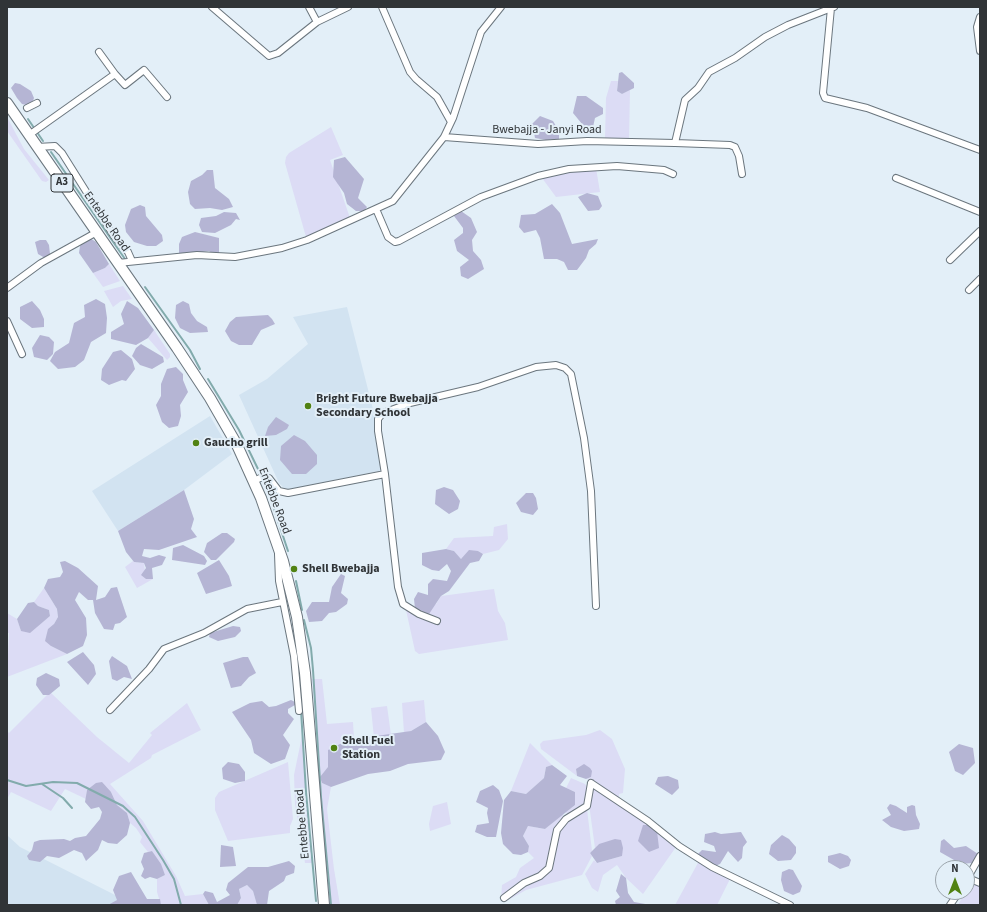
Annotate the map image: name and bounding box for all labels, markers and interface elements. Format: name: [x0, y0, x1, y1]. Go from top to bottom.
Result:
street label: Bwebajja - Janyi Road: [492, 123, 602, 137]
road number: A3: [51, 174, 73, 192]
street label: Entebbe Road: [80, 189, 132, 255]
place label: Bright Future Bwebajja Secondary School: [316, 392, 438, 420]
marker: Bright Future Bwebajja Secondary School: [303, 401, 313, 411]
place label: Gaucho grill: [204, 436, 268, 450]
marker: Gaucho grill: [191, 438, 201, 448]
street label: Entebbe Road: [255, 466, 293, 536]
place label: Shell Bwebajja: [302, 562, 380, 576]
marker: Shell Bwebajja: [289, 564, 299, 574]
place label: Shell Fuel Station: [342, 734, 394, 762]
marker: Shell Fuel Station: [329, 743, 339, 753]
street label: Entebbe Road: [293, 788, 313, 860]
north arrow: [935, 860, 975, 900]
text: N: [951, 861, 959, 876]

